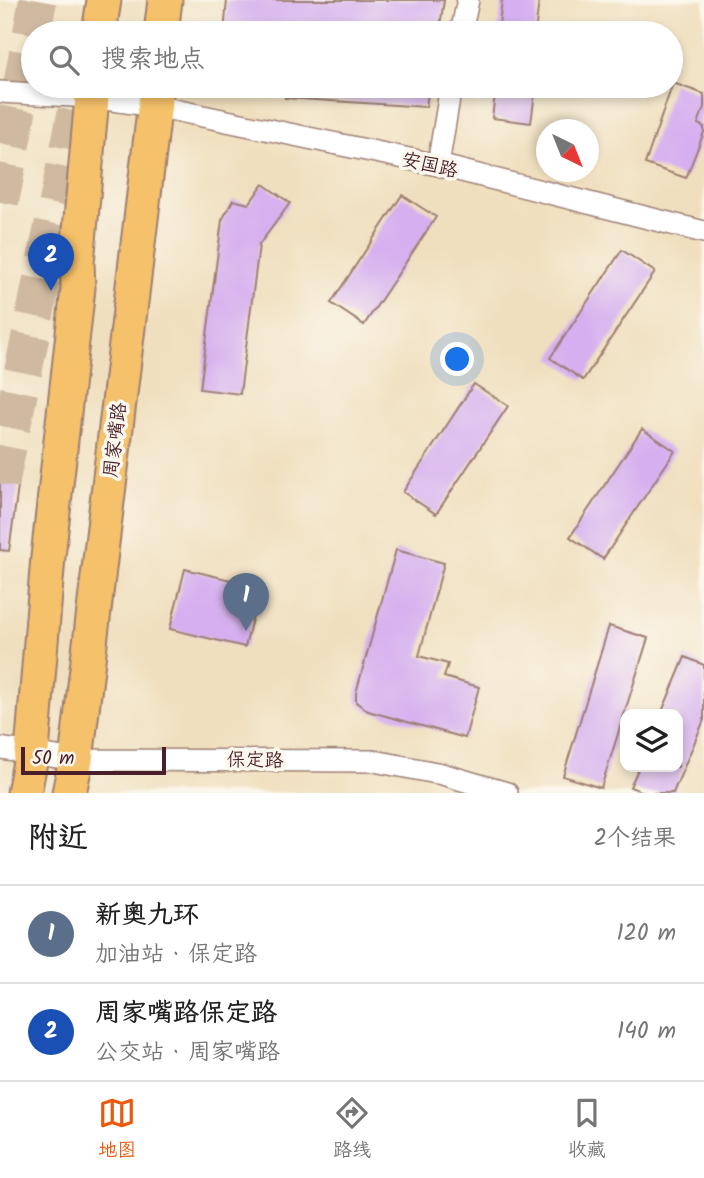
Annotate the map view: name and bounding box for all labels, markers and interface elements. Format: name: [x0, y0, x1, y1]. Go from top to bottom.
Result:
search box: [21, 21, 683, 98]
text: 搜索地点: [101, 39, 205, 81]
icon: search: [45, 41, 83, 79]
north arrow: [536, 119, 599, 182]
street label: 安国路: [398, 145, 461, 187]
pin: 2: [28, 233, 74, 291]
your location: [440, 342, 474, 376]
street label: 周家嘴路: [96, 401, 136, 480]
pin: 1: [223, 573, 269, 631]
map controls: [620, 709, 683, 772]
button: layers: [620, 709, 683, 772]
scale bar: [21, 744, 166, 776]
text: 50 m: [32, 744, 74, 774]
street label: 保定路: [226, 746, 284, 776]
text: 附近: [28, 815, 88, 863]
text: 2个结果: [594, 821, 676, 857]
text: 新奥九环: [95, 895, 199, 937]
text: 1: [48, 916, 54, 952]
text: 120 m: [616, 916, 676, 952]
text: 加油站 · 保定路: [95, 937, 257, 973]
text: 周家嘴路保定路: [95, 993, 277, 1035]
text: 2: [44, 1014, 58, 1050]
text: 140 m: [617, 1014, 676, 1050]
text: 公交站 · 周家嘴路: [95, 1035, 280, 1071]
tab: 地图: [98, 1094, 136, 1166]
tab: 路线: [333, 1094, 371, 1166]
tab: 收藏: [568, 1094, 606, 1166]

